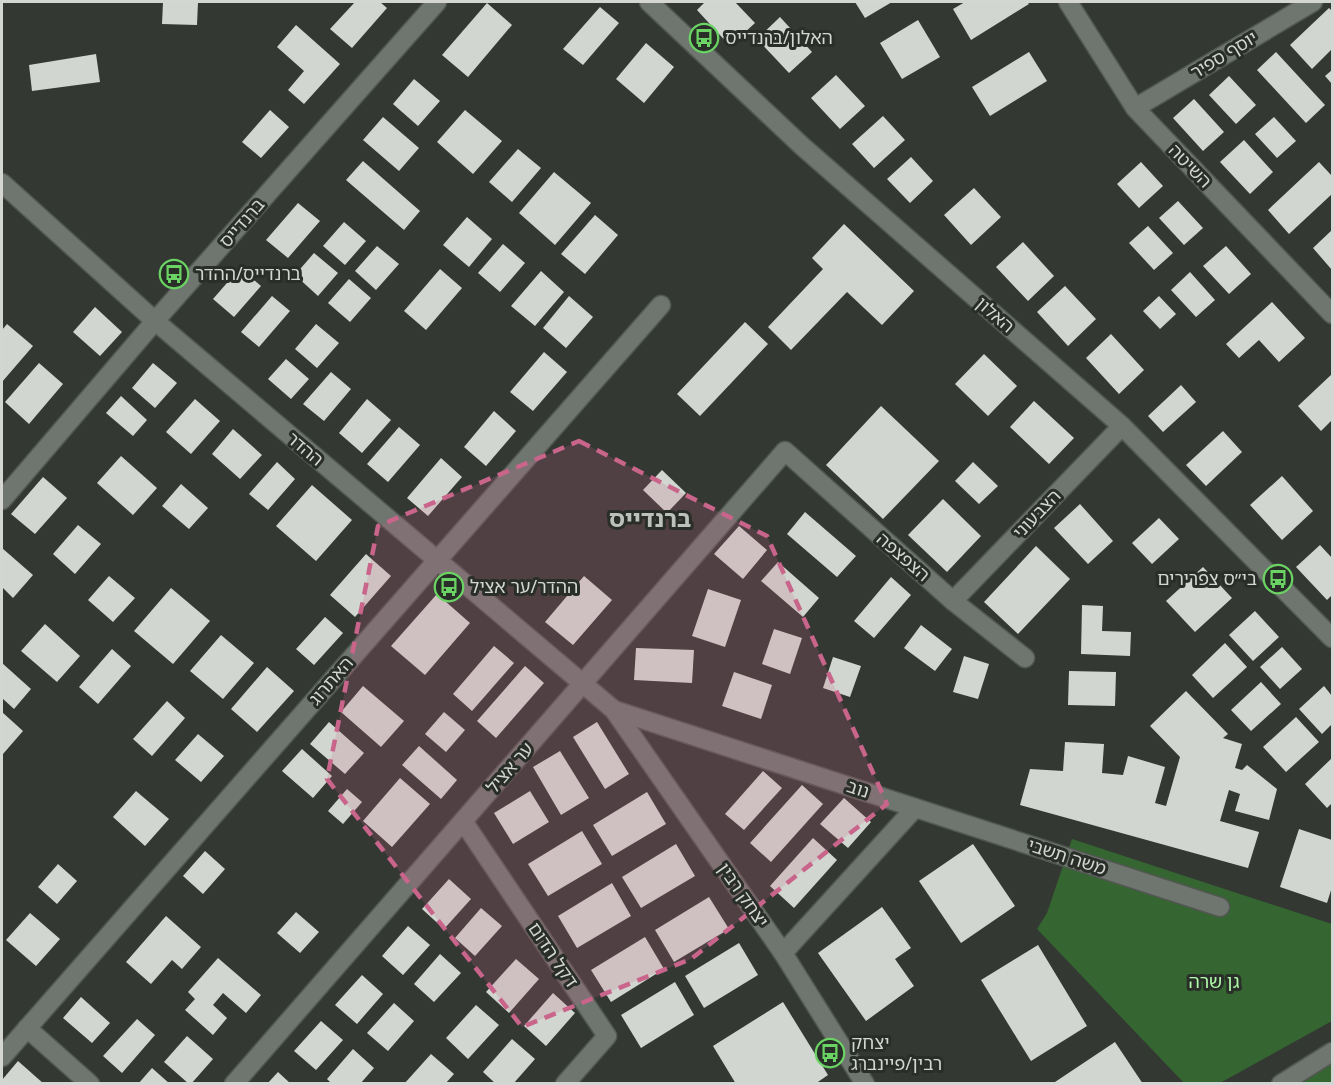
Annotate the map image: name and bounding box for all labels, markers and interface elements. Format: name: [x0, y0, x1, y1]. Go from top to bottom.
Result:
bus stop icon: האלון/ברנדייס: [688, 22, 720, 54]
place label: האלון/ברנדייס: [725, 25, 833, 49]
street label: יוסף ספיר: [1186, 25, 1261, 83]
street label: השיטה: [1164, 138, 1218, 192]
street label: ברנדייס: [213, 193, 269, 252]
bus stop icon: ברנדייס/ההדר: [158, 258, 190, 290]
place label: ברנדייס/ההדר: [195, 261, 301, 285]
street label: האלון: [971, 291, 1020, 338]
street label: ההדר: [282, 426, 329, 471]
street label: הצבעוני: [1007, 484, 1065, 543]
district label: ברנדייס: [609, 501, 691, 534]
street label: הצפצפה: [872, 526, 935, 586]
bus stop icon: בי״ס צפרירים: [1262, 563, 1294, 595]
place label: בי״ס צפרירים: [1157, 566, 1257, 590]
bus stop icon: ההדר/ער אציל: [433, 571, 465, 603]
place label: ההדר/ער אציל: [470, 574, 578, 598]
street label: האתרוג: [303, 651, 358, 710]
street label: ער אציל: [480, 737, 538, 798]
street label: נוב: [844, 773, 873, 803]
street label: משה תשבי: [1025, 832, 1110, 880]
street label: יצחק רבין: [713, 857, 775, 931]
street label: דקל הדום: [523, 917, 585, 992]
park label: גן שרה: [1188, 969, 1240, 993]
place label: יצחק רבין/פיינברג: [851, 1030, 942, 1075]
bus stop icon: יצחק רבין/פיינברג: [814, 1037, 846, 1069]

